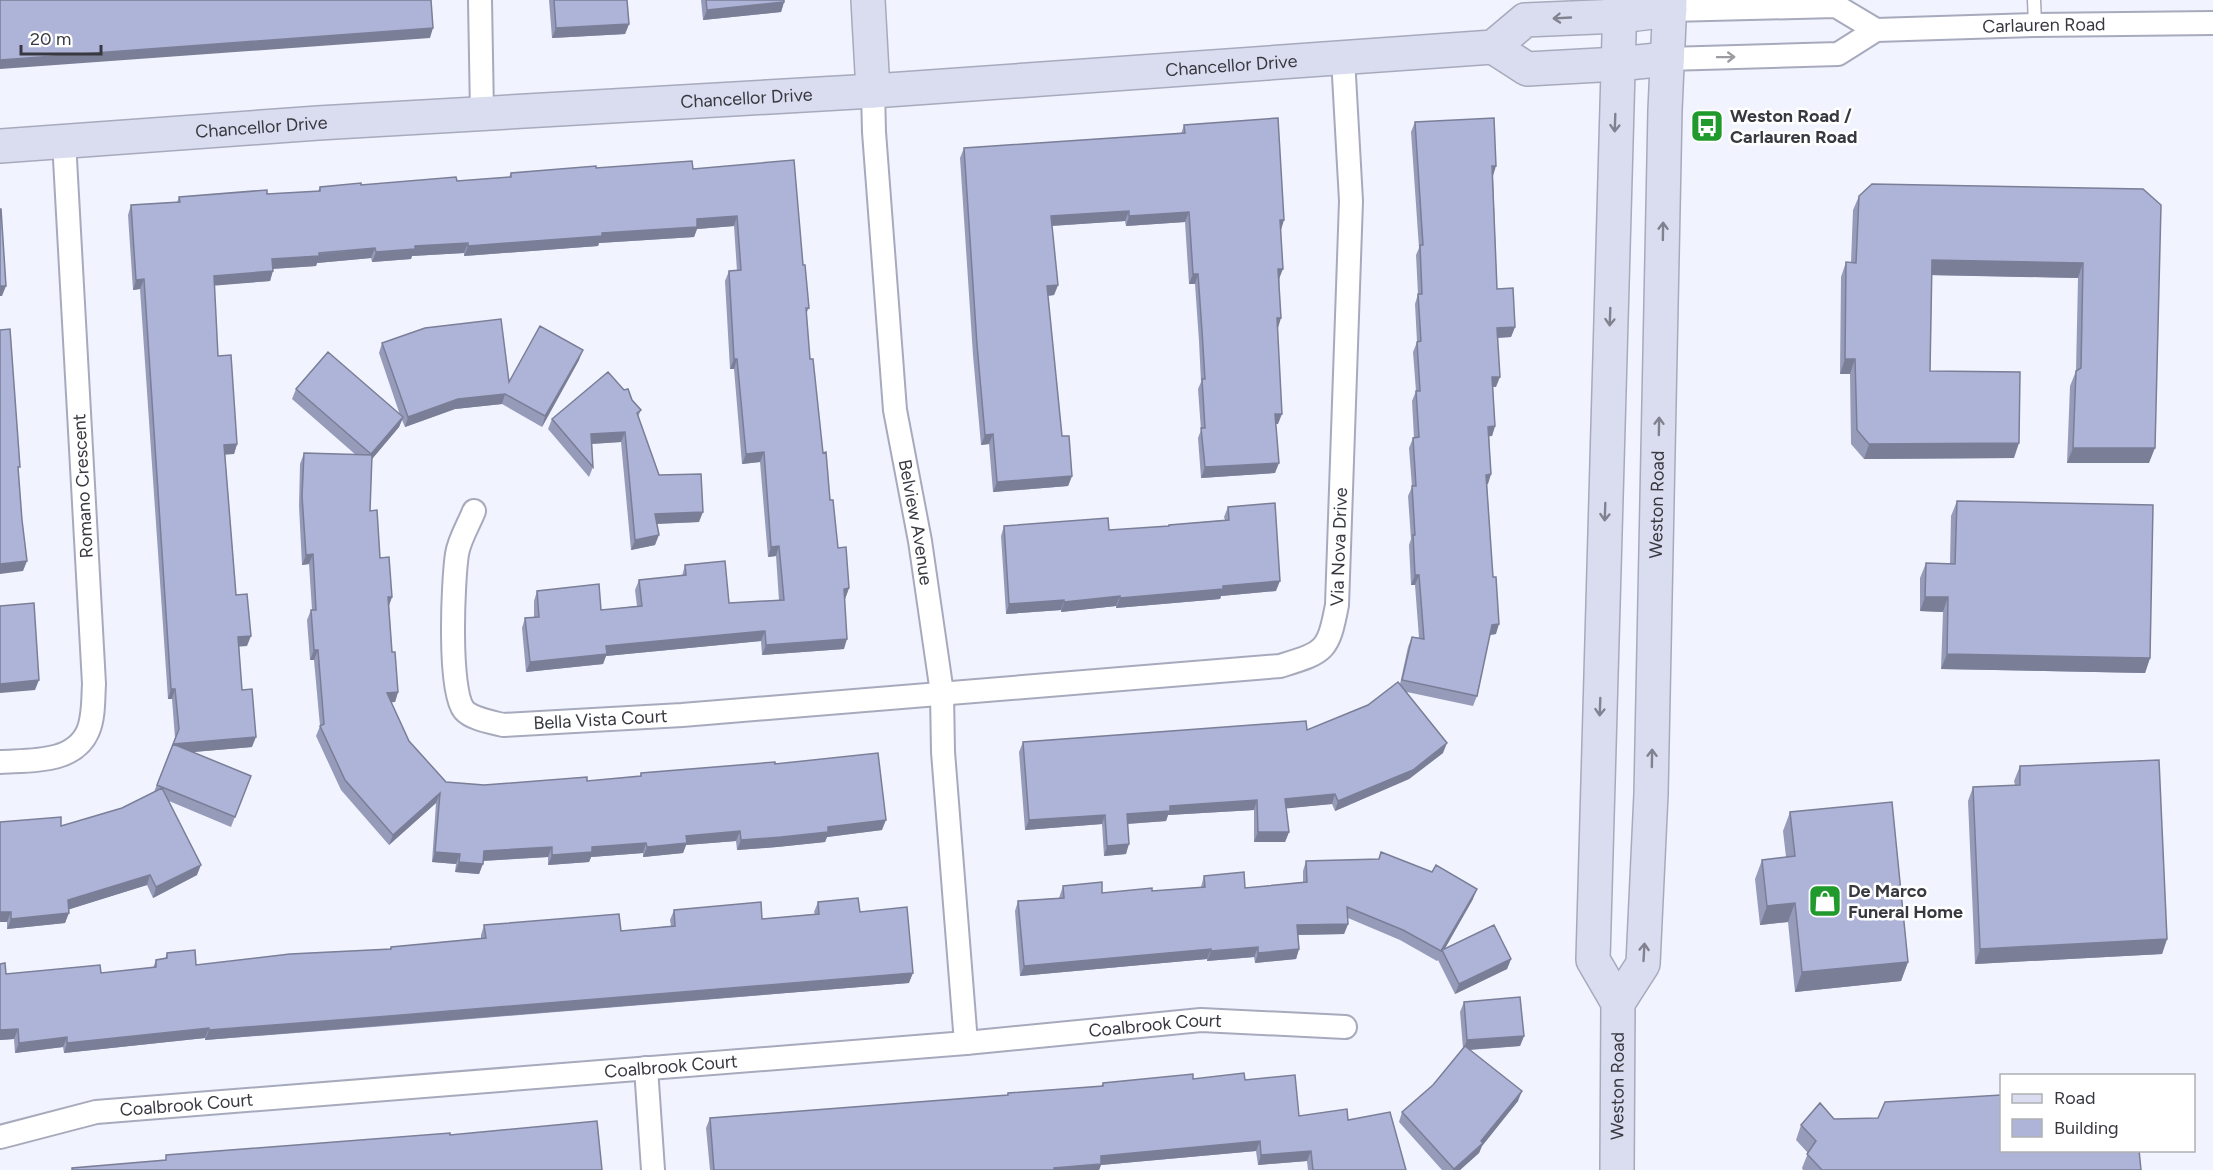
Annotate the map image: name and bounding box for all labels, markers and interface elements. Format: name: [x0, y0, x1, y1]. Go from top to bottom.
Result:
one-way arrow: [1552, 13, 1572, 24]
street label: Carlauren Road: [1982, 13, 2106, 38]
scale bar: [21, 18, 100, 56]
text: 20 m: [30, 28, 71, 50]
street label: Chancellor Drive: [1165, 50, 1298, 81]
one-way arrow: [1715, 51, 1735, 63]
street label: Chancellor Drive: [680, 83, 813, 113]
place label: Weston Road / Carlauren Road: [1730, 105, 1857, 148]
bus stop icon: Weston Road / Carlauren Road: [1689, 108, 1725, 144]
street label: Chancellor Drive: [194, 111, 328, 143]
one-way arrow: [1610, 112, 1621, 132]
one-way arrow: [1657, 222, 1669, 242]
one-way arrow: [1604, 307, 1616, 327]
street label: Romano Crescent: [68, 413, 98, 559]
one-way arrow: [1653, 417, 1665, 437]
street label: Weston Road: [1645, 450, 1669, 559]
street label: Belview Avenue: [894, 458, 937, 587]
street label: Via Nova Drive: [1326, 487, 1352, 607]
one-way arrow: [1599, 502, 1611, 522]
one-way arrow: [1594, 697, 1605, 717]
street label: Bella Vista Court: [533, 705, 668, 734]
one-way arrow: [1646, 748, 1658, 768]
place label: De Marco Funeral Home: [1848, 880, 1963, 923]
shop icon: De Marco Funeral Home: [1807, 883, 1843, 919]
one-way arrow: [1638, 943, 1649, 963]
street label: Coalbrook Court: [1088, 1009, 1223, 1042]
street label: Weston Road: [1606, 1032, 1629, 1140]
street label: Coalbrook Court: [603, 1050, 739, 1083]
legend: [2000, 1074, 2195, 1152]
text: Road: [2054, 1087, 2095, 1109]
street label: Coalbrook Court: [119, 1089, 254, 1121]
text: Building: [2054, 1117, 2119, 1139]

